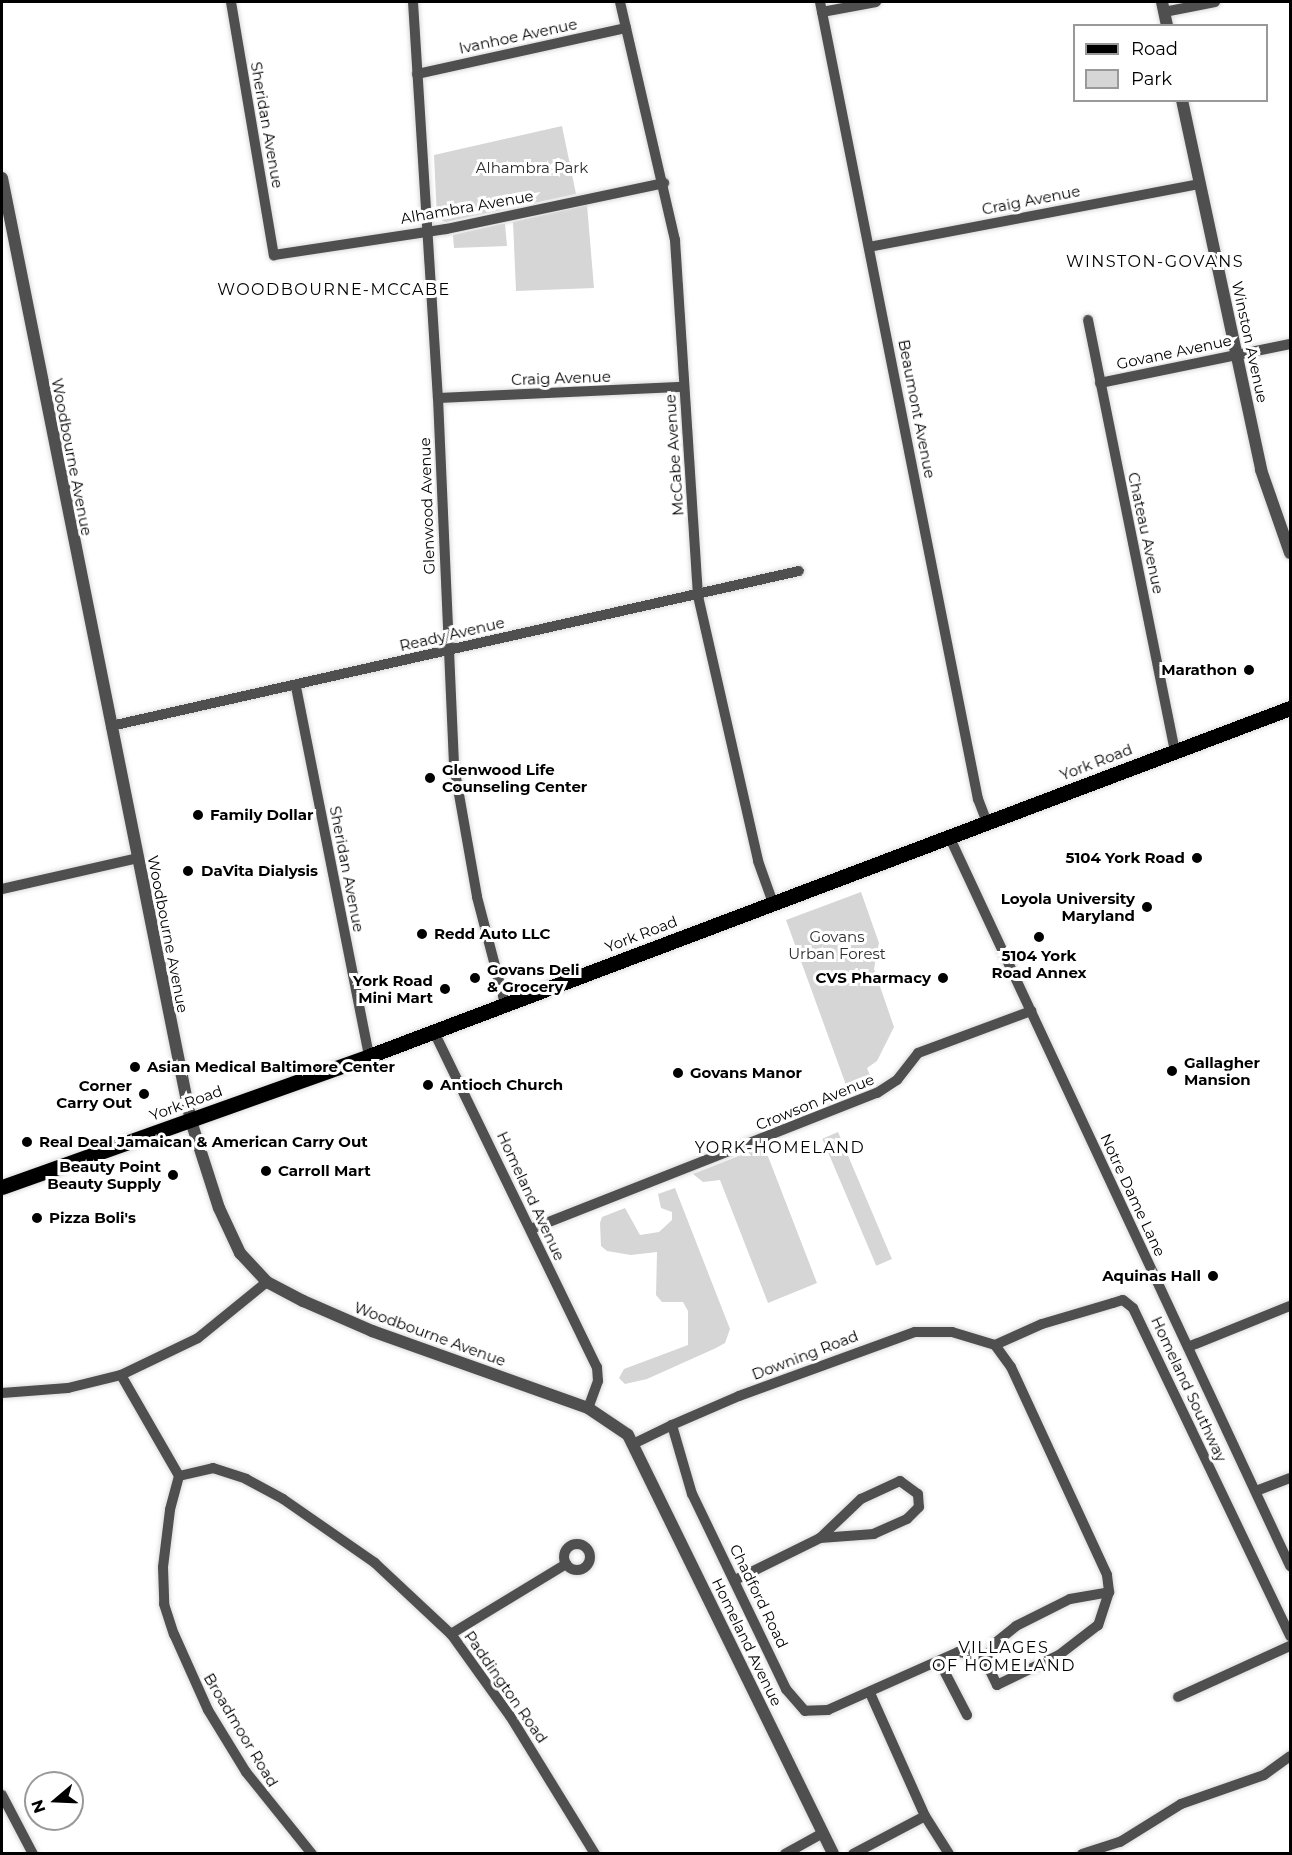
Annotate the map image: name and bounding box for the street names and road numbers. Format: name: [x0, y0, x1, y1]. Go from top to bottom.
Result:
street label: Ivanhoe Avenue: [457, 15, 579, 57]
street label: Sheridan Avenue: [247, 60, 287, 190]
street label: Craig Avenue: [980, 182, 1082, 218]
street label: Alhambra Avenue: [399, 186, 535, 228]
street label: Winston Avenue: [1228, 280, 1272, 404]
street label: Govane Avenue: [1115, 331, 1233, 373]
street label: Beaumont Avenue: [895, 338, 939, 480]
street label: Craig Avenue: [511, 367, 611, 389]
street label: Woodbourne Avenue: [48, 377, 96, 537]
street label: McCabe Avenue: [661, 394, 687, 516]
street label: Glenwood Avenue: [416, 437, 438, 575]
street label: Chateau Avenue: [1124, 471, 1168, 595]
street label: Ready Avenue: [398, 613, 506, 655]
street label: York Road: [1057, 740, 1135, 784]
street label: Sheridan Avenue: [326, 804, 368, 934]
street label: Woodbourne Avenue: [144, 854, 192, 1014]
street label: York Road: [602, 912, 680, 956]
street label: Crowson Avenue: [753, 1070, 877, 1134]
street label: York Road: [147, 1082, 225, 1124]
street label: Homeland Avenue: [493, 1129, 569, 1263]
street label: Notre Dame Lane: [1097, 1131, 1169, 1259]
street label: Woodbourne Avenue: [352, 1298, 508, 1370]
street label: Homeland Southway: [1147, 1314, 1231, 1464]
street label: Downing Road: [749, 1326, 861, 1384]
street label: Chadford Road: [726, 1541, 792, 1651]
street label: Homeland Avenue: [708, 1575, 786, 1709]
street label: Paddington Road: [461, 1627, 551, 1747]
street label: Broadmoor Road: [200, 1670, 282, 1790]

